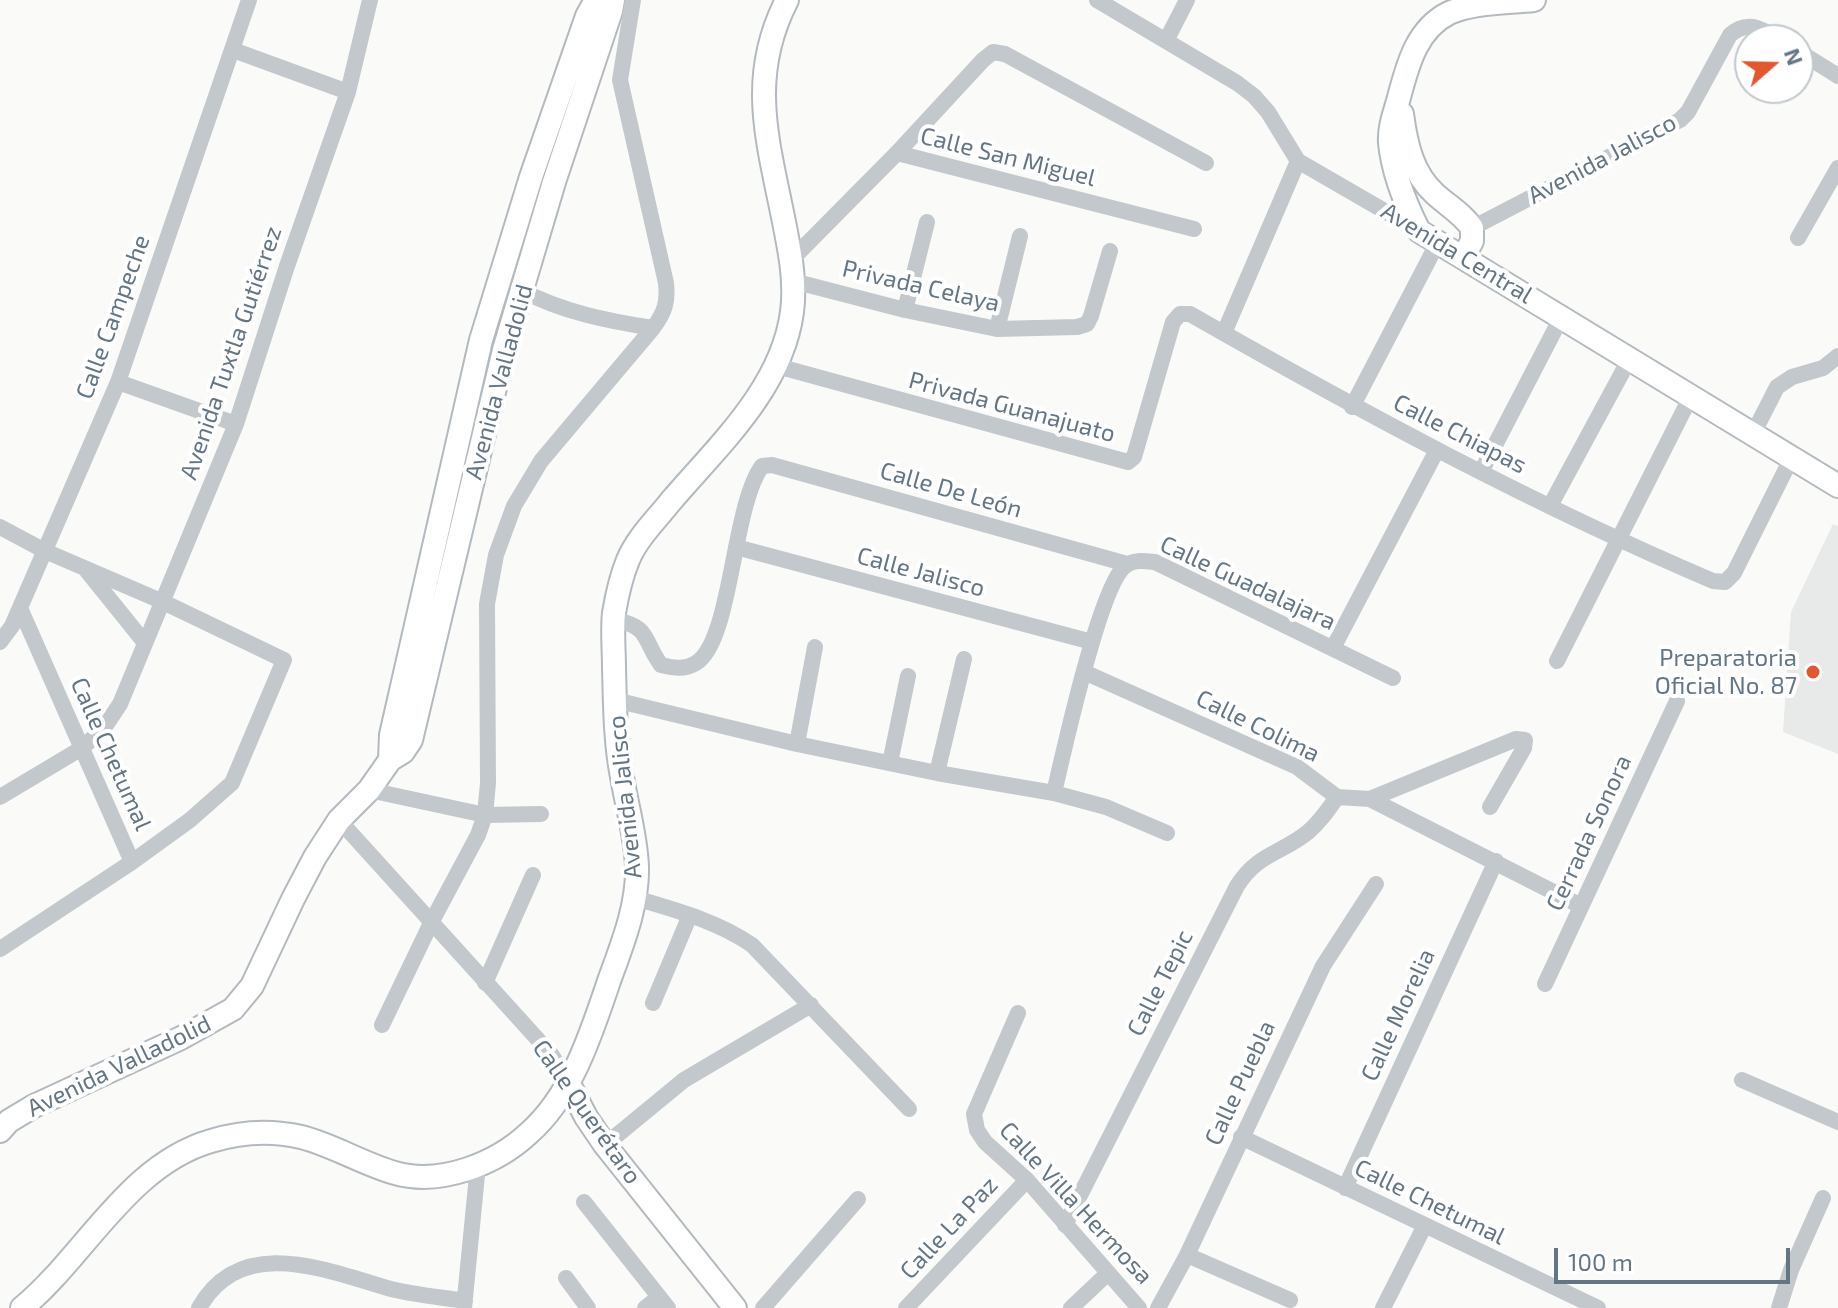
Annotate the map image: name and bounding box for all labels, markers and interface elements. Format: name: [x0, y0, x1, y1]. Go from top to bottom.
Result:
north arrow: [1734, 24, 1814, 104]
text: N: [1780, 45, 1810, 68]
street label: Avenida Jalisco: [1523, 108, 1681, 210]
street label: Calle San Miguel: [917, 121, 1099, 193]
street label: Avenida Central: [1376, 196, 1538, 310]
street label: Avenida Tuxtla Gutiérrez: [174, 223, 288, 483]
street label: Calle Campeche: [70, 231, 156, 403]
street label: Privada Celaya: [840, 254, 1002, 318]
street label: Avenida Valladolid: [459, 281, 539, 483]
street label: Privada Guanajuato: [906, 366, 1118, 448]
street label: Calle Chiapas: [1389, 388, 1531, 480]
street label: Calle De León: [877, 456, 1025, 524]
street label: Calle Guadalajara: [1156, 530, 1340, 636]
street label: Calle Jalisco: [854, 541, 988, 603]
place label: Preparatoria Oficial No. 87: [1655, 644, 1797, 700]
marker: Preparatoria Oficial No. 87: [1804, 663, 1822, 681]
street label: Calle Chetumal: [64, 673, 158, 835]
street label: Calle Colima: [1191, 684, 1325, 768]
street label: Avenida Jalisco: [602, 714, 648, 880]
street label: Cerrada Sonora: [1540, 750, 1638, 916]
street label: Calle Tepic: [1121, 925, 1199, 1041]
street label: Calle Morelia: [1355, 944, 1441, 1086]
street label: Avenida Valladolid: [22, 1009, 216, 1123]
street label: Calle Puebla: [1199, 1016, 1281, 1150]
street label: Calle Querétaro: [527, 1034, 647, 1190]
street label: Calle Villa Hermosa: [993, 1116, 1159, 1290]
street label: Calle Chetumal: [1350, 1153, 1510, 1251]
street label: Calle La Paz: [894, 1171, 1004, 1285]
scale bar: [1558, 1232, 1794, 1282]
text: 100 m: [1568, 1247, 1633, 1276]

